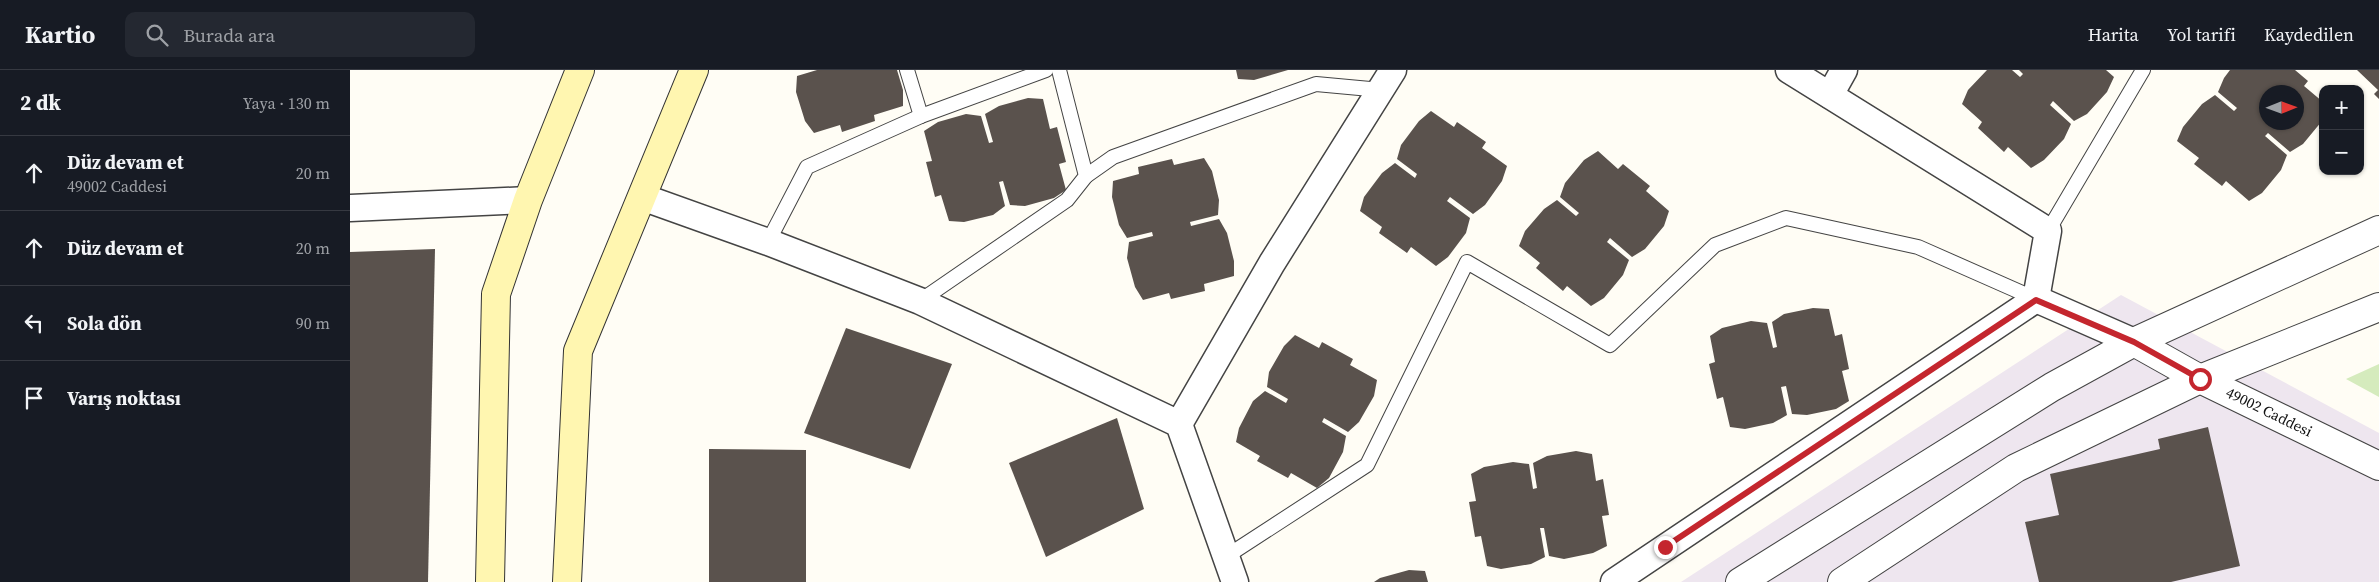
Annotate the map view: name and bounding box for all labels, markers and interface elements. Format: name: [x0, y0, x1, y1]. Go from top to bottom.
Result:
search box: [125, 12, 475, 57]
text: Kartio: [25, 18, 95, 51]
icon: search: [143, 21, 171, 49]
text: Burada ara: [183, 22, 275, 48]
text: Harita: [2088, 22, 2139, 47]
text: Yol tarifi: [2167, 22, 2236, 47]
text: Kaydedilen: [2264, 22, 2354, 47]
north arrow: [2259, 85, 2304, 130]
map controls: [2319, 85, 2364, 175]
button: +: [2319, 85, 2364, 130]
text: 2 dk: [20, 88, 61, 117]
text: Yaya · 130 m: [243, 92, 330, 114]
button: −: [2319, 130, 2364, 175]
text: Düz devam et: [67, 149, 184, 175]
icon: ahead: [20, 159, 48, 187]
text: 20 m: [296, 162, 330, 184]
text: 49002 Caddesi: [67, 175, 167, 197]
icon: ahead: [20, 234, 48, 262]
text: Düz devam et: [67, 235, 184, 261]
text: 20 m: [296, 237, 330, 259]
icon: left: [20, 309, 48, 337]
text: Sola dön: [67, 310, 142, 336]
text: 90 m: [296, 312, 330, 334]
route start: [2189, 368, 2212, 391]
street label: 49002 Caddesi: [2222, 382, 2316, 442]
icon: arrive: [20, 384, 48, 412]
text: Varış noktası: [67, 385, 181, 411]
route end: [1654, 536, 1677, 559]

